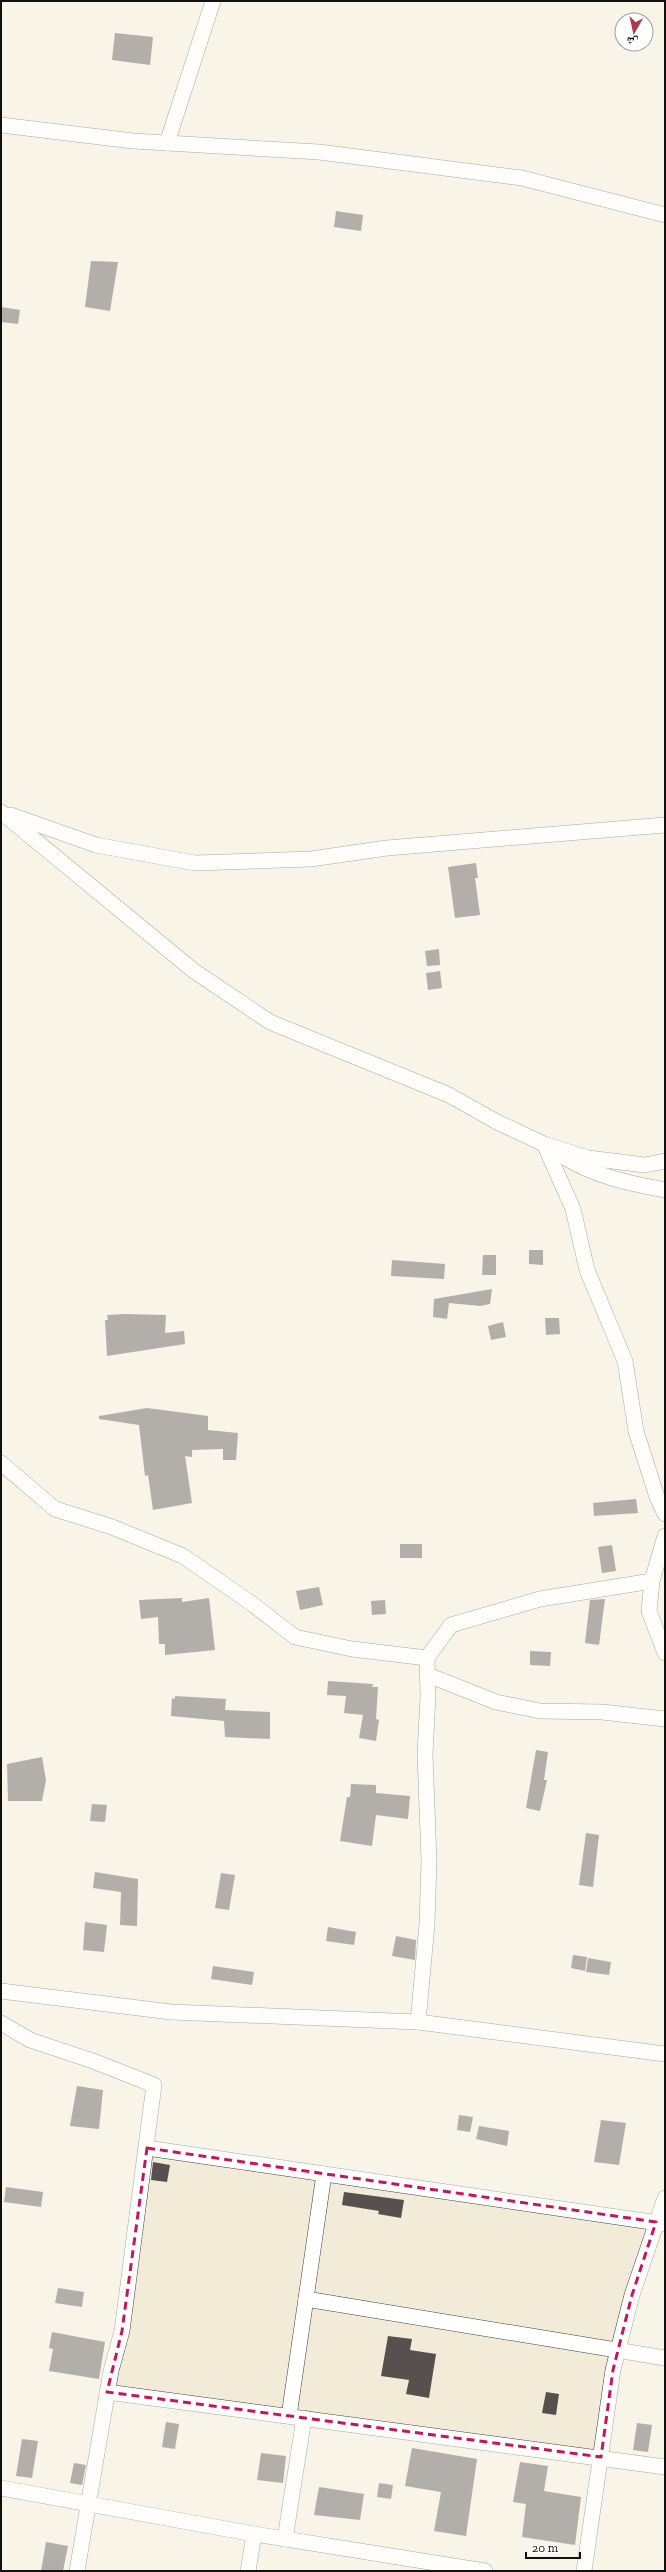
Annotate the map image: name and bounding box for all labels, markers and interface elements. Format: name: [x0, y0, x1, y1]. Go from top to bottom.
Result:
north arrow: [614, 12, 654, 52]
text: ش: [625, 33, 639, 49]
scale bar: [526, 2534, 580, 2560]
text: 20 m: [532, 2541, 559, 2555]

